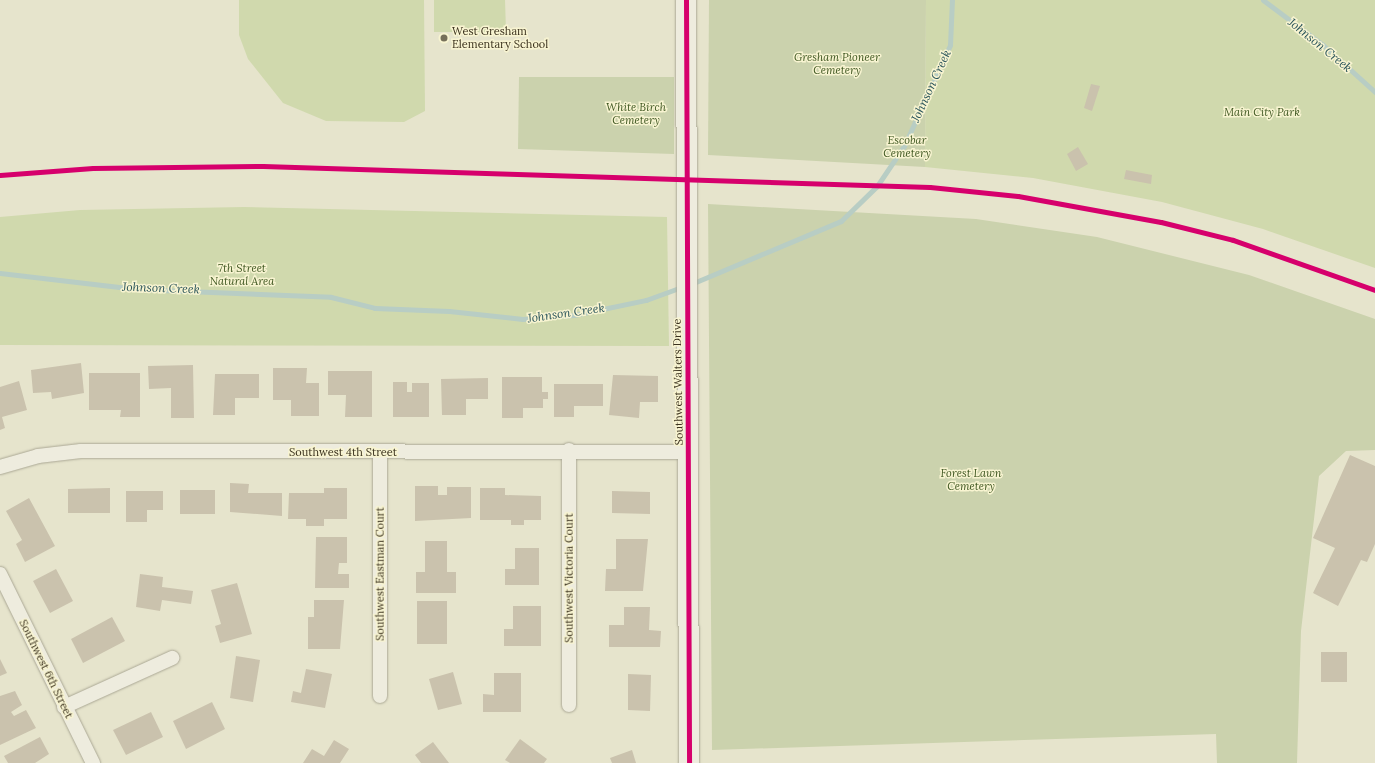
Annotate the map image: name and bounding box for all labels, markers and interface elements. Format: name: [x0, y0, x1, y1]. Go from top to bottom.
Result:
water label: Johnson Creek: [1285, 15, 1355, 75]
place label: West Gresham Elementary School: [452, 25, 548, 51]
marker: West Gresham Elementary School: [439, 33, 449, 43]
water label: Johnson Creek: [908, 48, 954, 124]
park label: Gresham Pioneer Cemetery: [794, 51, 880, 77]
park label: White Birch Cemetery: [606, 101, 666, 127]
park label: Main City Park: [1224, 105, 1300, 119]
park label: Escobar Cemetery: [883, 134, 931, 160]
park label: 7th Street Natural Area: [210, 262, 274, 288]
water label: Johnson Creek: [122, 279, 200, 297]
water label: Johnson Creek: [526, 300, 606, 326]
street label: Southwest Walters Drive: [670, 319, 686, 445]
street label: Southwest 4th Street: [289, 445, 397, 459]
park label: Forest Lawn Cemetery: [940, 467, 1002, 493]
street label: Southwest Eastman Court: [373, 507, 387, 641]
street label: Southwest Victoria Court: [562, 513, 576, 643]
street label: Southwest 6th Street: [16, 617, 76, 721]

